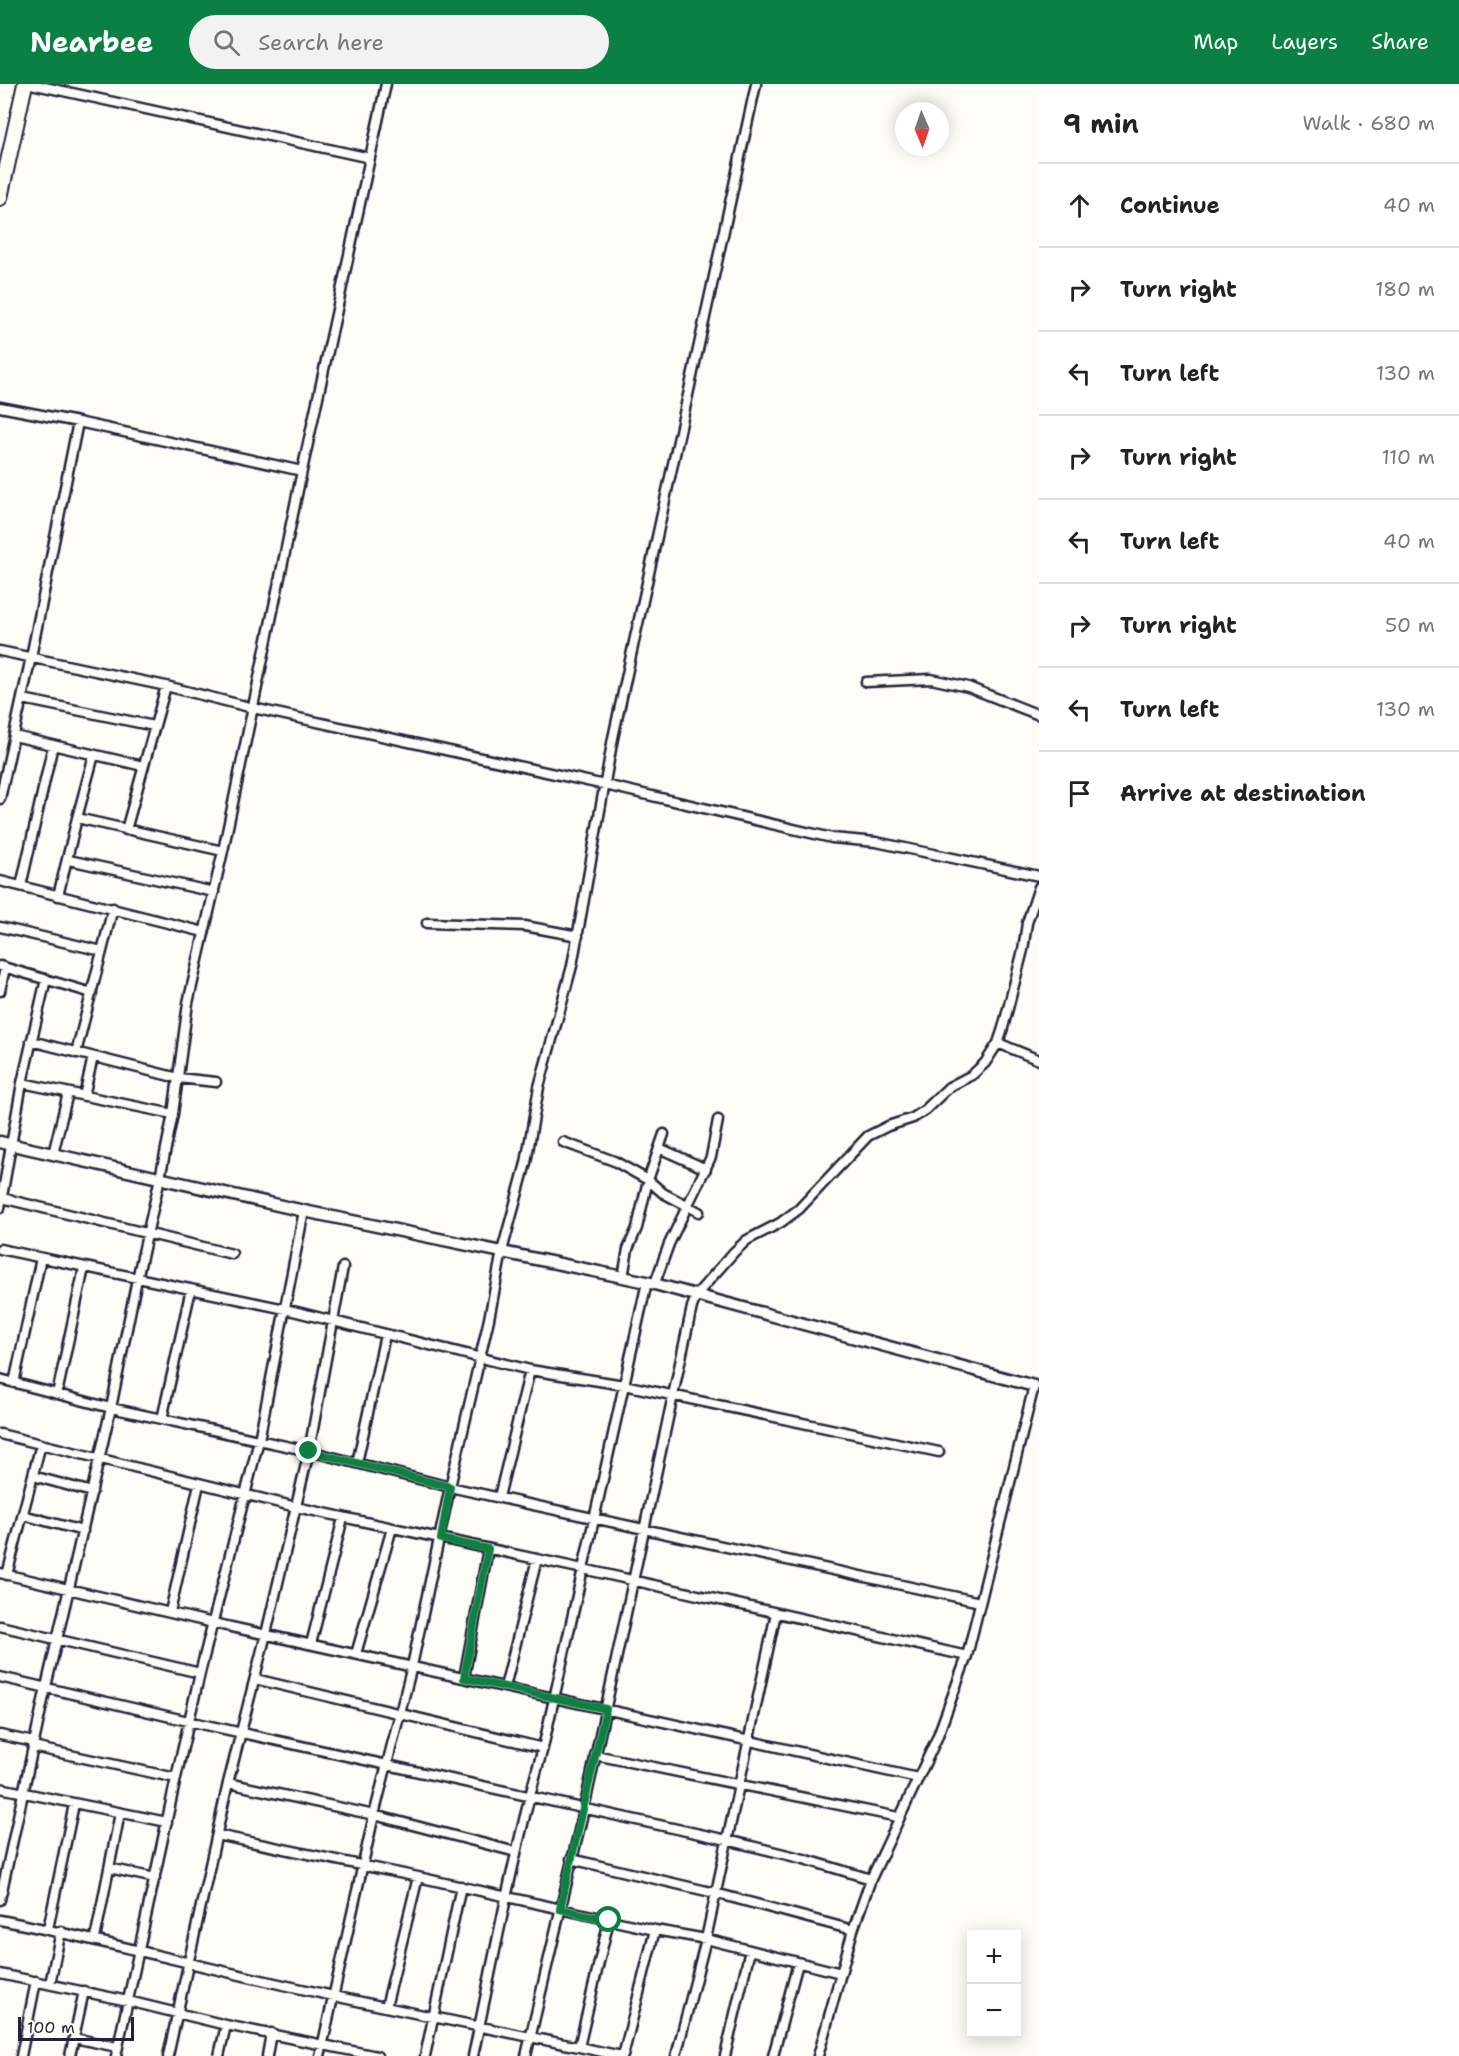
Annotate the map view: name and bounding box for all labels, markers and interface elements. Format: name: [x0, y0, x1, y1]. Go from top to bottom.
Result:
search box: [189, 15, 609, 69]
text: Nearbee: [30, 23, 153, 61]
icon: search: [210, 26, 243, 59]
text: Search here: [258, 28, 384, 57]
text: Map: [1193, 28, 1238, 56]
text: Layers: [1271, 28, 1338, 56]
text: Share: [1371, 28, 1429, 56]
north arrow: [895, 102, 949, 156]
text: 9 min: [1063, 106, 1139, 141]
text: Walk · 680 m: [1303, 110, 1435, 136]
icon: ahead: [1063, 189, 1096, 222]
text: Continue: [1120, 191, 1220, 220]
text: 40 m: [1383, 192, 1435, 218]
icon: right: [1063, 273, 1096, 306]
text: Turn right: [1120, 275, 1237, 304]
text: 180 m: [1375, 276, 1435, 302]
icon: left: [1063, 357, 1096, 390]
text: Turn left: [1120, 359, 1219, 388]
text: 130 m: [1376, 360, 1435, 386]
icon: right: [1063, 441, 1096, 474]
text: Turn right: [1120, 443, 1237, 472]
text: 110 m: [1381, 444, 1435, 470]
icon: left: [1063, 525, 1096, 558]
text: Turn left: [1120, 527, 1219, 556]
text: 40 m: [1383, 528, 1435, 554]
icon: right: [1063, 609, 1096, 642]
text: Turn right: [1120, 611, 1237, 640]
text: 50 m: [1385, 612, 1435, 638]
icon: left: [1063, 693, 1096, 726]
text: Turn left: [1120, 695, 1219, 724]
text: 130 m: [1376, 696, 1435, 722]
icon: arrive: [1063, 777, 1096, 810]
text: Arrive at destination: [1120, 779, 1366, 808]
route end: [295, 1437, 321, 1463]
route start: [595, 1906, 621, 1932]
map controls: [967, 1930, 1021, 2038]
button: +: [967, 1930, 1021, 1984]
button: −: [967, 1984, 1021, 2038]
scale bar: [18, 2014, 134, 2042]
text: 100 m: [27, 2017, 75, 2038]

